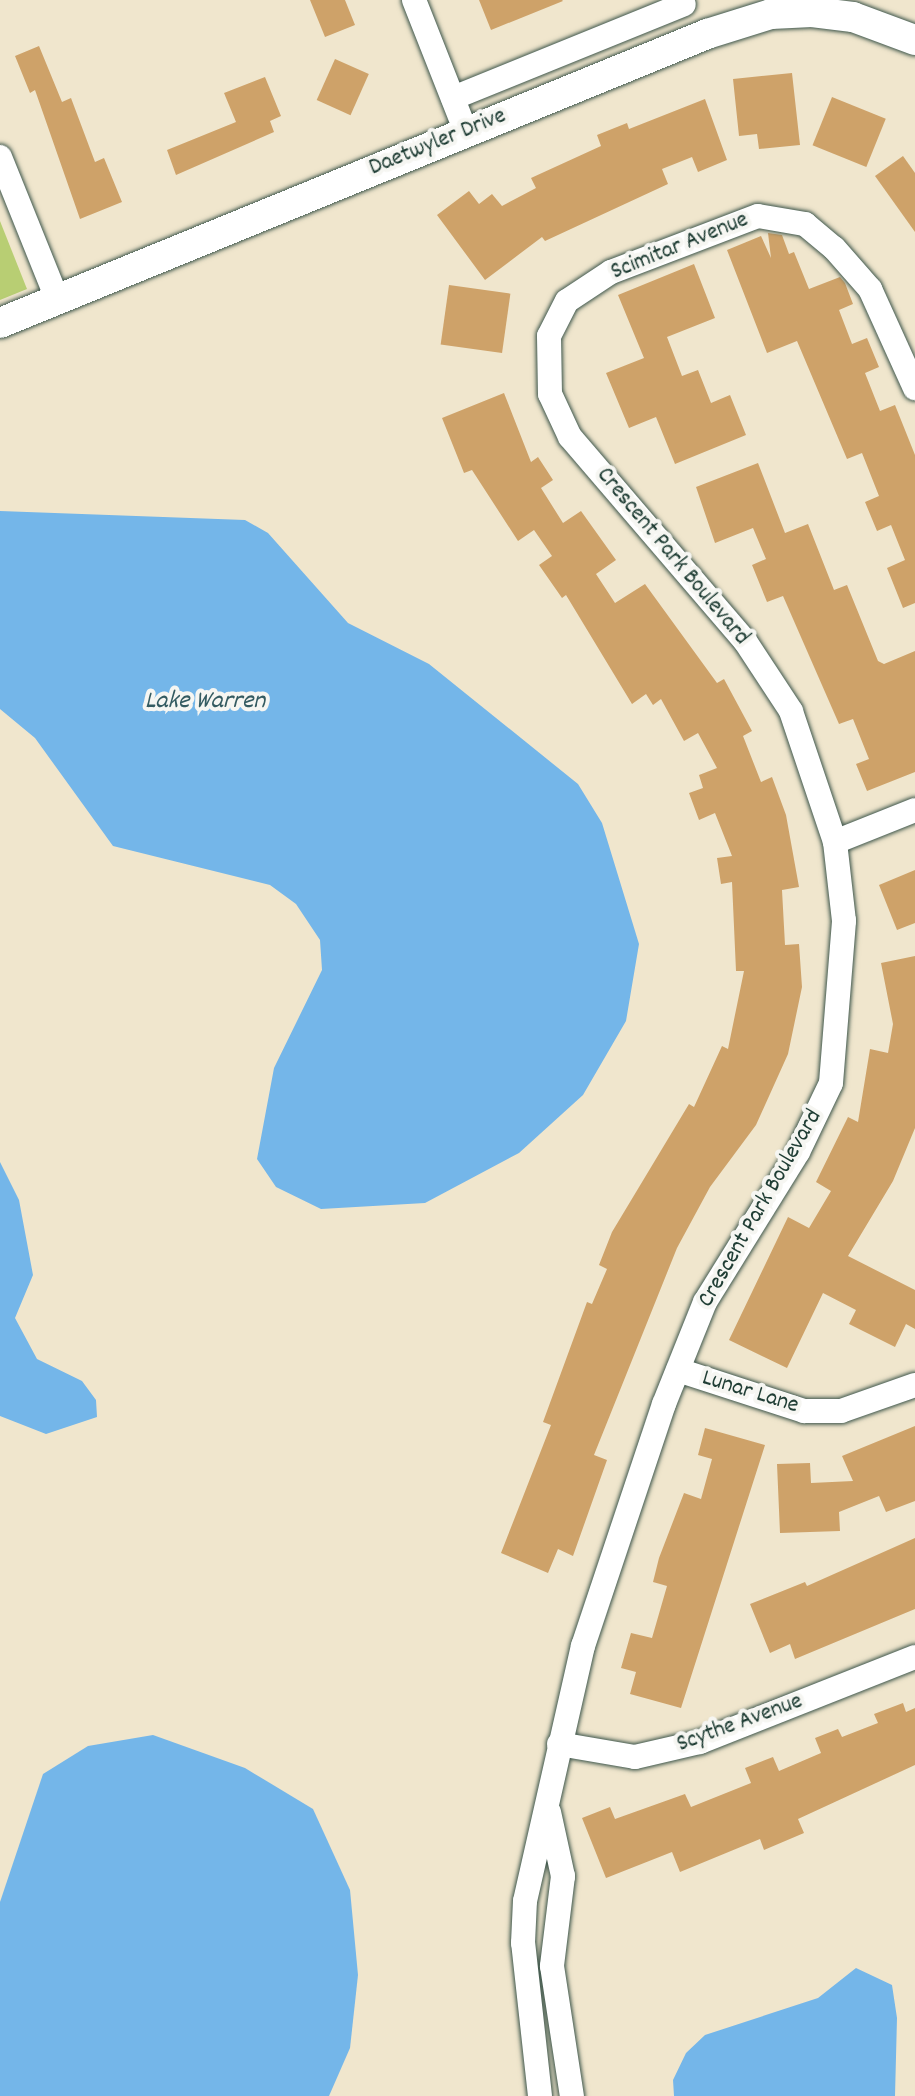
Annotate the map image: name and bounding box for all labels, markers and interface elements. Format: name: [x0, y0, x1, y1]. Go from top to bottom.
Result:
street label: Daetwyler Drive: [365, 102, 511, 184]
street label: Scimitar Avenue: [607, 206, 753, 288]
street label: Crescent Park Boulevard: [589, 462, 755, 652]
water label: Lake Warren: [145, 686, 265, 718]
street label: Crescent Park Boulevard: [693, 1105, 829, 1313]
street label: Lunar Lane: [698, 1365, 802, 1421]
street label: Scythe Avenue: [673, 1688, 807, 1760]

